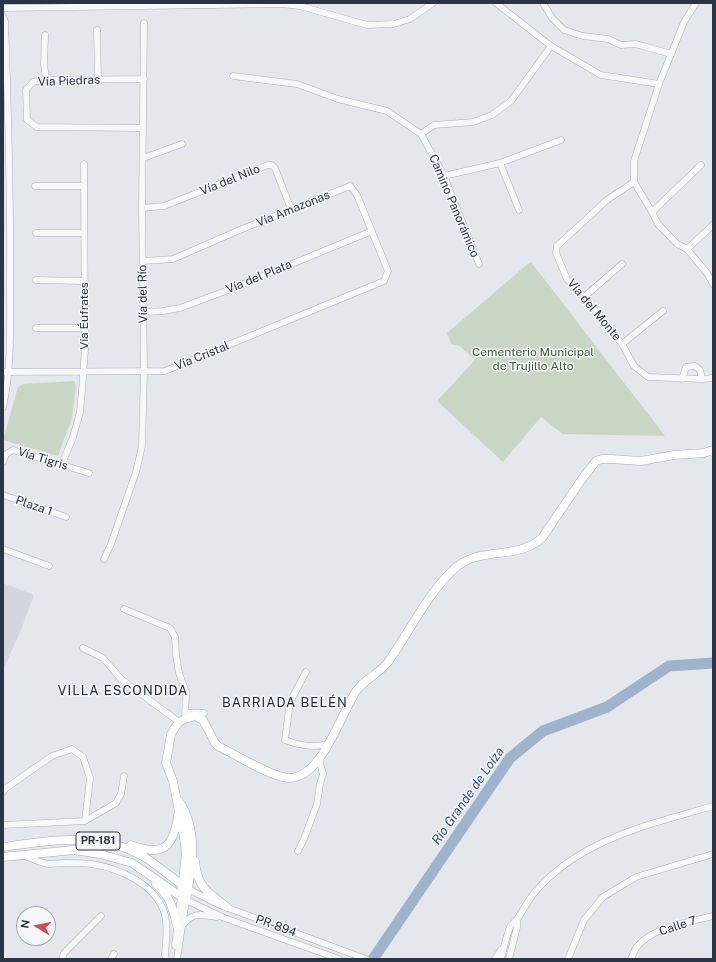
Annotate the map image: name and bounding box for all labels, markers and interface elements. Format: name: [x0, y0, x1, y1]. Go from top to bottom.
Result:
street label: Vía Piedras: [38, 73, 100, 89]
street label: Camino Panorámico: [426, 152, 482, 260]
street label: Vía del Nilo: [198, 161, 262, 199]
street label: Vía Amazonas: [254, 188, 332, 230]
street label: Vía del Plata: [224, 257, 294, 297]
street label: Vía del Río: [135, 265, 151, 323]
street label: Vía del Monte: [564, 276, 624, 344]
street label: Vía Éufrates: [77, 282, 91, 350]
street label: Vía Cristal: [173, 339, 231, 373]
park label: Cementerio Municipal de Trujillo Alto: [472, 345, 594, 373]
street label: Vía Tigris: [16, 445, 70, 473]
street label: Plaza 1: [14, 493, 54, 519]
district label: VILLA ESCONDIDA: [58, 683, 188, 699]
district label: BARRIADA BELÉN: [222, 695, 348, 711]
water label: Río Grande de Loíza: [428, 744, 508, 848]
road number: PR-181: [76, 832, 120, 850]
north arrow: [16, 906, 56, 946]
street label: PR-894: [254, 912, 298, 940]
street label: Calle 7: [657, 913, 699, 939]
text: N: [19, 919, 32, 929]

